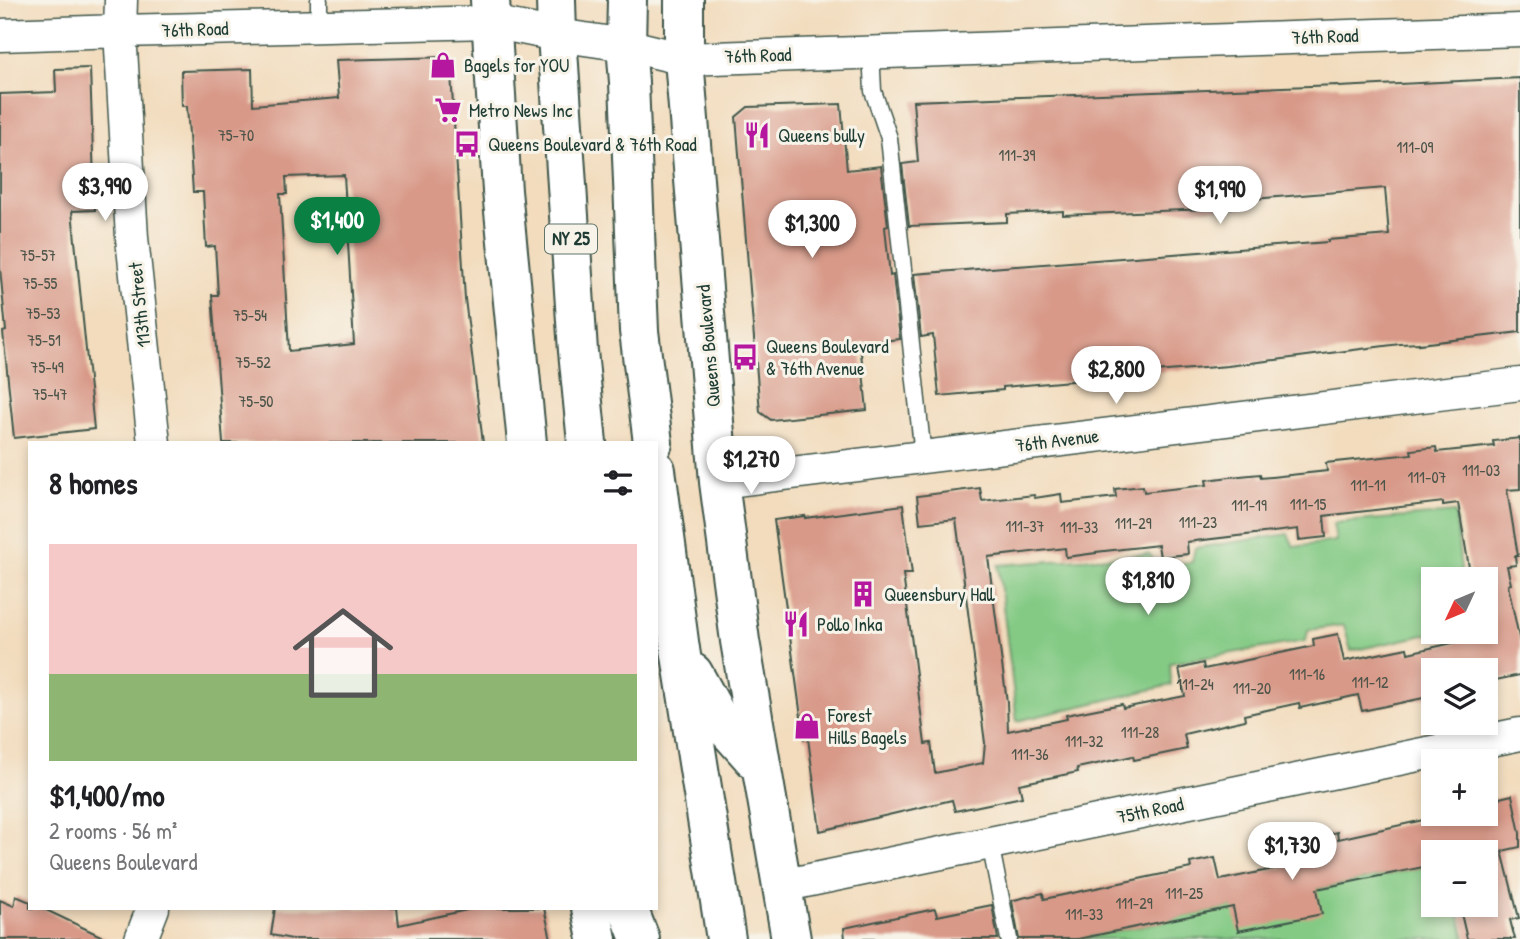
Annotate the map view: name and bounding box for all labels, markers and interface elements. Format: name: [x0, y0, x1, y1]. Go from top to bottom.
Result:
street label: 76th Road: [161, 15, 230, 43]
street label: 76th Road: [1291, 22, 1360, 50]
street label: 76th Road: [724, 41, 793, 69]
shop icon: Bagels for YOU: [428, 50, 458, 80]
place label: Bagels for YOU: [464, 52, 569, 78]
supermarket icon: Metro News Inc: [433, 95, 463, 125]
place label: Metro News Inc: [469, 97, 573, 123]
restaurant icon: Queens bully: [742, 120, 772, 150]
place label: Queens bully: [778, 122, 865, 148]
house number: 75-70: [218, 124, 254, 146]
bus stop icon: Queens Boulevard & 76th Road: [452, 129, 482, 159]
place label: Queens Boulevard & 76th Road: [488, 131, 697, 157]
house number: 111-09: [1397, 136, 1434, 158]
house number: 111-39: [999, 144, 1036, 166]
pin: $3,990: [48, 164, 162, 223]
pin: $1,990: [1163, 166, 1277, 226]
text: $3,990: [78, 170, 132, 201]
text: $1,990: [1194, 173, 1246, 204]
pin: $1,400: [280, 198, 394, 257]
pin: $1,300: [755, 201, 869, 260]
text: $1,400: [310, 204, 364, 235]
text: $1,300: [784, 207, 840, 238]
road number: NY 25: [545, 225, 597, 254]
house number: 75-57: [20, 244, 56, 266]
street label: 113th Street: [122, 261, 156, 349]
house number: 75-55: [23, 272, 58, 294]
street label: Queens Boulevard: [690, 283, 726, 408]
house number: 75-53: [25, 302, 61, 324]
house number: 75-54: [233, 304, 267, 326]
house number: 75-51: [27, 329, 61, 351]
place label: Queens Boulevard & 76th Avenue: [766, 333, 889, 381]
bus stop icon: Queens Boulevard & 76th Avenue: [730, 342, 760, 372]
pin: $2,800: [1059, 346, 1173, 406]
house number: 75-52: [235, 351, 271, 373]
text: $2,800: [1087, 353, 1145, 384]
house number: 75-49: [30, 356, 64, 378]
house number: 75-47: [32, 383, 68, 405]
house number: 75-50: [238, 390, 274, 412]
street label: 76th Avenue: [1014, 422, 1101, 458]
pin: $1,270: [694, 436, 808, 496]
text: $1,270: [722, 443, 780, 474]
house number: 111-03: [1462, 459, 1500, 481]
text: 8 homes: [49, 463, 137, 503]
icon: filters: [599, 464, 637, 502]
house number: 111-07: [1408, 466, 1447, 488]
house number: 111-11: [1350, 474, 1386, 496]
house number: 111-15: [1290, 493, 1326, 515]
house number: 111-19: [1231, 494, 1267, 516]
house number: 111-23: [1179, 511, 1217, 533]
house number: 111-29: [1114, 512, 1152, 534]
house number: 111-37: [1006, 515, 1045, 537]
house number: 111-33: [1060, 516, 1098, 538]
pin: $1,810: [1091, 558, 1205, 617]
text: $1,810: [1121, 564, 1175, 595]
north arrow: [1421, 567, 1498, 644]
map controls: [1421, 567, 1498, 917]
building icon: Queensbury Hall: [848, 579, 878, 609]
place label: Queensbury Hall: [884, 581, 996, 607]
icon: home: [280, 590, 406, 716]
restaurant icon: Pollo Inka: [781, 609, 811, 639]
place label: Pollo Inka: [817, 611, 883, 637]
button: layers: [1421, 658, 1498, 735]
house number: 111-16: [1289, 663, 1325, 685]
house number: 111-12: [1351, 671, 1389, 693]
house number: 111-24: [1176, 673, 1214, 695]
house number: 111-20: [1233, 677, 1271, 699]
place label: Forest Hills Bagels: [827, 702, 907, 750]
shop icon: Forest Hills Bagels: [792, 711, 822, 741]
house number: 111-28: [1121, 721, 1159, 743]
house number: 111-32: [1065, 730, 1104, 752]
house number: 111-36: [1011, 743, 1049, 765]
button: +: [1421, 749, 1498, 826]
text: $1,400/mo: [49, 775, 164, 815]
street label: 75th Road: [1114, 790, 1186, 830]
text: 2 rooms · 56 m²: [49, 815, 177, 846]
pin: $1,730: [1235, 822, 1349, 882]
text: $1,730: [1264, 829, 1320, 860]
button: −: [1421, 840, 1498, 917]
text: Queens Boulevard: [49, 846, 198, 877]
house number: 111-25: [1165, 882, 1203, 904]
house number: 111-29: [1115, 892, 1153, 914]
house number: 111-33: [1065, 903, 1103, 925]

